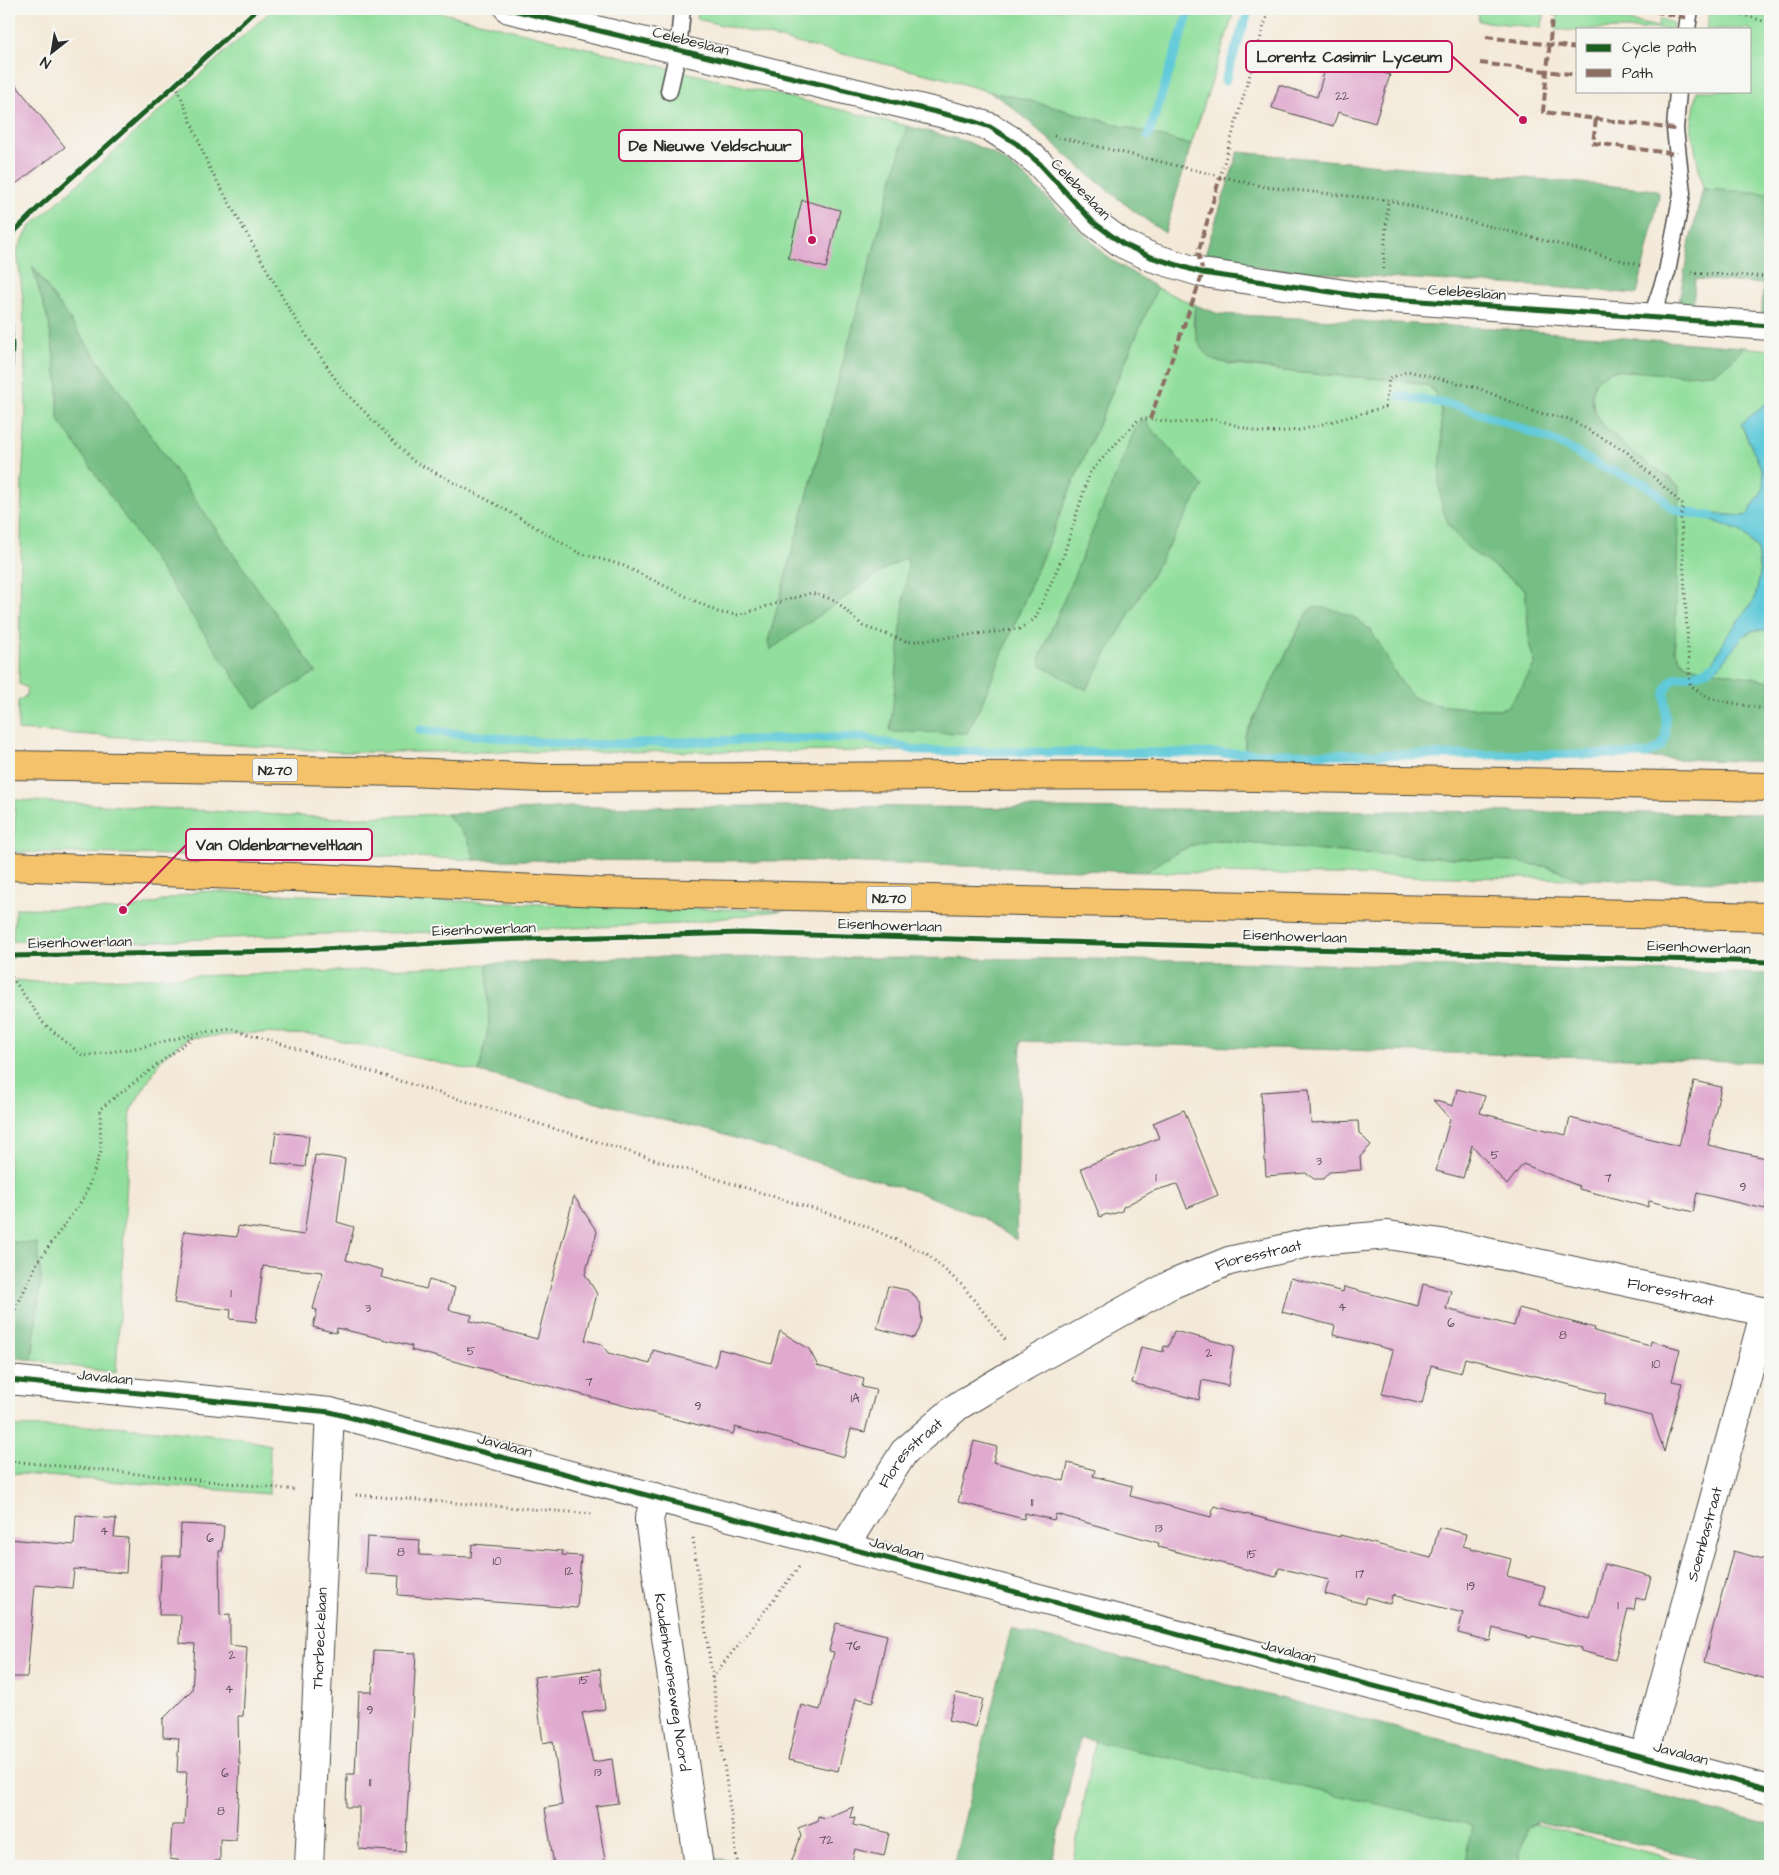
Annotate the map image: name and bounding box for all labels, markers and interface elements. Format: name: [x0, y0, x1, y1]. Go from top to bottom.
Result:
street label: Celebeslaan: [650, 22, 732, 61]
north arrow: [28, 28, 78, 78]
legend: [1576, 28, 1752, 92]
text: Cycle path: [1622, 37, 1697, 59]
callout: Lorentz Casimir Lyceum: [1246, 41, 1452, 72]
text: Lorentz Casimir Lyceum: [1256, 46, 1442, 69]
text: N: [37, 51, 55, 73]
text: Path: [1622, 63, 1653, 84]
house number: 22: [1335, 88, 1349, 105]
callout: De Nieuwe Veldschuur: [619, 130, 802, 161]
text: De Nieuwe Veldschuur: [628, 135, 792, 157]
street label: Celebeslaan: [1046, 154, 1116, 225]
street label: Celebeslaan: [1427, 279, 1507, 306]
road number: N270: [252, 758, 298, 782]
callout: Van Oldenbarneveltlaan: [186, 829, 372, 860]
text: Van Oldenbarneveltlaan: [195, 834, 362, 856]
road number: N270: [866, 886, 912, 910]
street label: Eisenhowerlaan: [838, 913, 943, 938]
street label: Eisenhowerlaan: [432, 917, 537, 942]
street label: Eisenhowerlaan: [1243, 924, 1348, 949]
street label: Eisenhowerlaan: [28, 931, 133, 954]
street label: Eisenhowerlaan: [1647, 935, 1752, 960]
house number: 5: [1491, 1147, 1500, 1164]
house number: 3: [1316, 1153, 1322, 1170]
house number: 1: [1155, 1169, 1157, 1186]
house number: 7: [1604, 1170, 1612, 1187]
house number: 9: [1740, 1179, 1747, 1196]
street label: Floresstraat: [1212, 1235, 1304, 1277]
street label: Floresstraat: [1625, 1273, 1716, 1312]
house number: 1: [230, 1285, 232, 1302]
house number: 4: [1338, 1299, 1346, 1316]
house number: 3: [365, 1300, 371, 1317]
house number: 6: [1447, 1315, 1455, 1332]
house number: 8: [1559, 1327, 1567, 1344]
house number: 5: [467, 1343, 476, 1360]
house number: 2: [1206, 1345, 1213, 1362]
house number: 10: [1651, 1356, 1661, 1373]
street label: Javalaan: [76, 1364, 134, 1391]
house number: 7: [585, 1374, 593, 1391]
house number: 1A: [850, 1390, 860, 1407]
house number: 9: [695, 1398, 702, 1415]
street label: Floresstraat: [874, 1413, 948, 1492]
street label: Javalaan: [475, 1428, 535, 1463]
street label: Soembastraat: [1682, 1485, 1728, 1584]
house number: 11: [1030, 1494, 1034, 1511]
house number: 13: [1155, 1520, 1163, 1537]
house number: 4: [100, 1523, 108, 1540]
house number: 6: [206, 1530, 214, 1547]
street label: Javalaan: [867, 1531, 927, 1566]
house number: 8: [397, 1544, 405, 1561]
house number: 15: [1247, 1546, 1258, 1563]
house number: 10: [492, 1553, 502, 1570]
house number: 12: [565, 1563, 573, 1580]
house number: 17: [1356, 1566, 1365, 1583]
house number: 19: [1467, 1578, 1475, 1595]
street label: Thorbeckelaan: [307, 1586, 333, 1690]
street label: Koudenhovenseweg Noord: [649, 1592, 695, 1773]
house number: 1: [1617, 1597, 1619, 1614]
street label: Javalaan: [1259, 1634, 1319, 1669]
house number: 76: [846, 1638, 861, 1655]
house number: 2: [229, 1647, 236, 1664]
house number: 15: [579, 1672, 590, 1689]
house number: 4: [225, 1681, 233, 1698]
house number: 9: [367, 1702, 374, 1719]
street label: Javalaan: [1651, 1736, 1711, 1771]
house number: 13: [594, 1764, 602, 1781]
house number: 6: [221, 1765, 229, 1782]
house number: 11: [368, 1774, 372, 1791]
house number: 8: [217, 1803, 225, 1820]
house number: 72: [819, 1832, 833, 1849]

